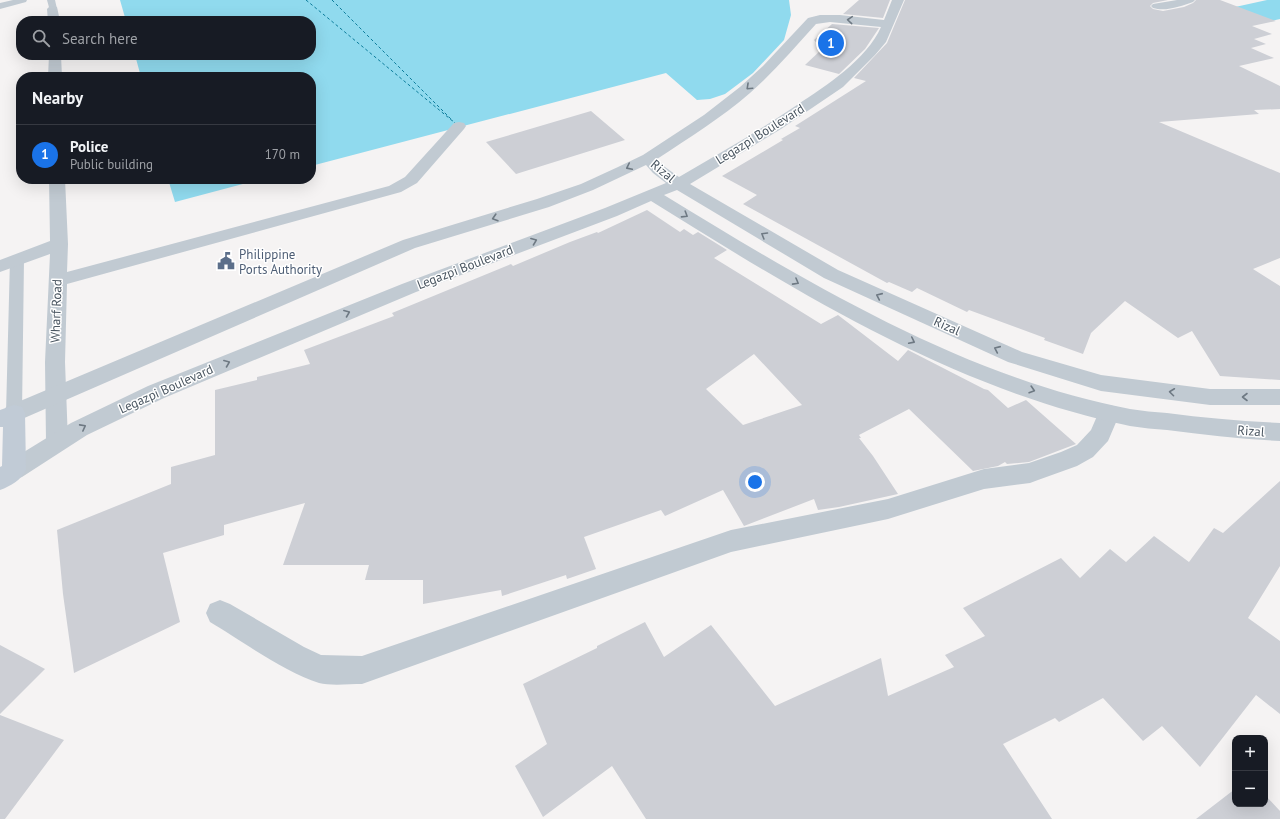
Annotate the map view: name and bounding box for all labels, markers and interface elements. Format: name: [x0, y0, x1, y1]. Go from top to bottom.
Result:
search box: [16, 16, 316, 60]
one-way arrow: [847, 16, 853, 25]
icon: search: [30, 27, 52, 49]
pin: 1: [818, 28, 844, 58]
text: Search here: [62, 29, 138, 48]
one-way arrow: [746, 82, 753, 89]
text: Nearby: [32, 87, 83, 109]
street label: Legazpi Boulevard: [712, 100, 808, 168]
text: Police: [70, 137, 108, 156]
text: 1: [41, 146, 49, 163]
text: 170 m: [265, 146, 300, 163]
text: Public building: [70, 156, 153, 173]
street label: Rizal: [647, 156, 679, 186]
one-way arrow: [626, 162, 634, 170]
one-way arrow: [681, 210, 688, 218]
one-way arrow: [491, 213, 498, 222]
one-way arrow: [761, 232, 768, 239]
one-way arrow: [530, 237, 537, 245]
street label: Legazpi Boulevard: [415, 241, 515, 293]
place label: Philippine Ports Authority: [239, 246, 322, 278]
public building icon: Philippine Ports Authority: [216, 251, 236, 271]
one-way arrow: [792, 277, 800, 284]
street label: Wharf Road: [46, 279, 66, 343]
one-way arrow: [876, 292, 883, 300]
one-way arrow: [344, 310, 351, 318]
street label: Rizal: [931, 313, 963, 339]
one-way arrow: [908, 336, 916, 343]
one-way arrow: [994, 346, 1002, 354]
one-way arrow: [224, 359, 231, 367]
street label: Legazpi Boulevard: [116, 361, 216, 417]
one-way arrow: [1029, 385, 1036, 394]
one-way arrow: [1168, 388, 1175, 397]
one-way arrow: [1242, 393, 1248, 401]
street label: Rizal: [1237, 422, 1265, 440]
one-way arrow: [79, 425, 86, 432]
your location: [745, 472, 765, 492]
map controls: [1232, 735, 1268, 807]
button: +: [1232, 735, 1268, 771]
button: −: [1232, 771, 1268, 807]

